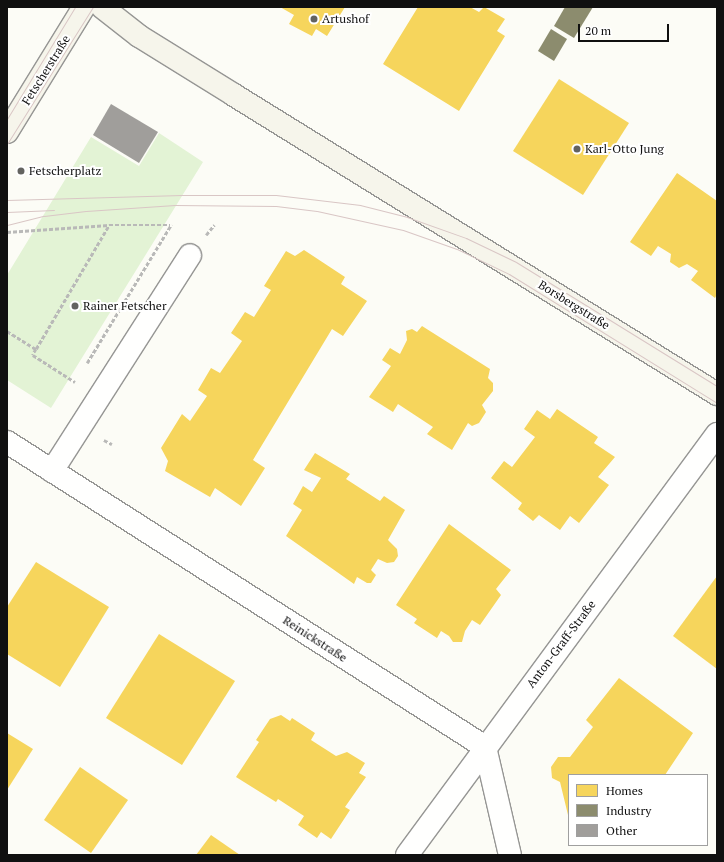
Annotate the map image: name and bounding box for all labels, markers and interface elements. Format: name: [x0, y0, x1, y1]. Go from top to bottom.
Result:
place label: Artushof: [322, 12, 369, 26]
marker: Artushof: [309, 14, 319, 24]
scale bar: [580, 16, 671, 42]
text: 20 m: [585, 23, 611, 38]
street label: Fetscherstraße: [19, 32, 73, 108]
place label: Karl-Otto Jung: [585, 142, 664, 156]
marker: Karl-Otto Jung: [572, 144, 582, 154]
place label: Fetscherplatz: [29, 164, 101, 178]
marker: Fetscherplatz: [16, 166, 26, 176]
street label: Borsbergstraße: [536, 277, 612, 333]
place label: Rainer Fetscher: [83, 299, 166, 313]
marker: Rainer Fetscher: [70, 301, 80, 311]
street label: Anton-Graff-Straße: [523, 597, 599, 691]
street label: Reinickstraße: [280, 613, 350, 665]
legend: [568, 774, 708, 846]
text: Homes: [606, 783, 643, 798]
text: Industry: [606, 803, 651, 818]
text: Other: [606, 823, 637, 838]

